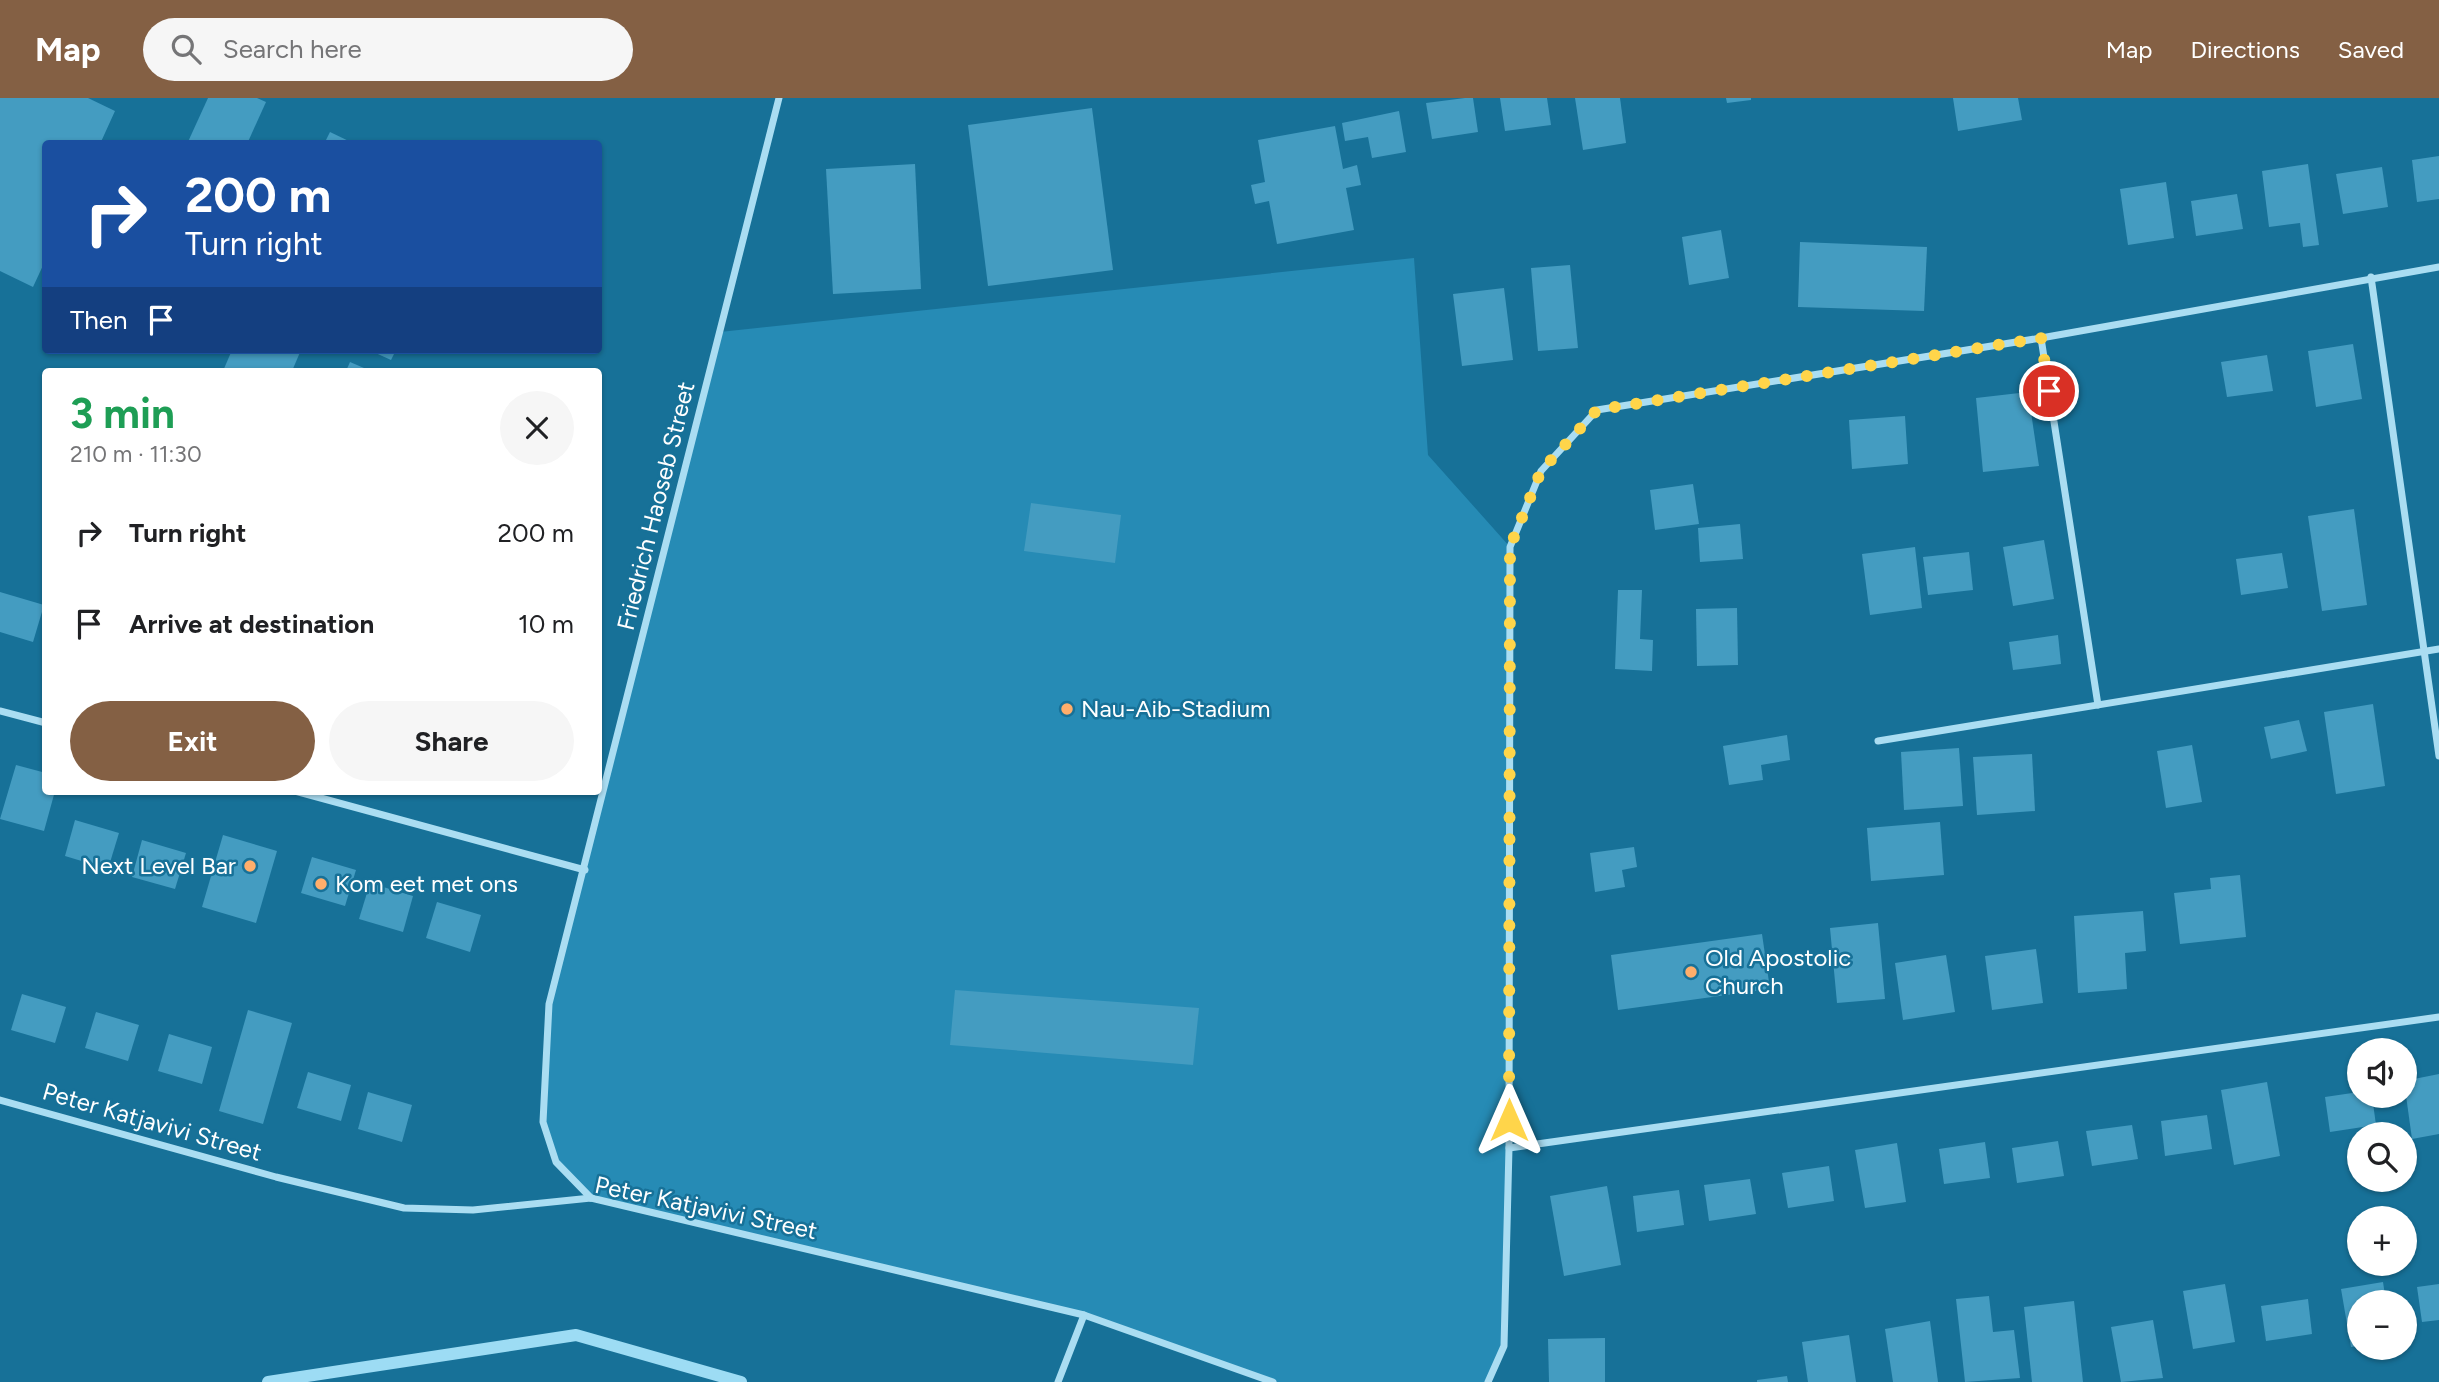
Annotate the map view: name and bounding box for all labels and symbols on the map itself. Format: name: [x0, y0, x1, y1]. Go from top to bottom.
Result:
pin: [2019, 361, 2079, 421]
street label: Friedrich Haoseb Street: [611, 379, 700, 633]
place label: Nau-Aib-Stadium: [1081, 694, 1271, 723]
marker: Nau-Aib-Stadium: [1059, 701, 1075, 717]
place label: Next Level Bar: [81, 851, 236, 880]
marker: Next Level Bar: [242, 858, 258, 874]
place label: Kom eet met ons: [335, 869, 518, 898]
marker: Kom eet met ons: [313, 876, 329, 892]
place label: Old Apostolic Church: [1705, 943, 1851, 1000]
marker: Old Apostolic Church: [1683, 964, 1699, 980]
street label: Peter Katjavivi Street: [39, 1076, 265, 1167]
position arrow: [1472, 1083, 1546, 1157]
street label: Peter Katjavivi Street: [592, 1170, 820, 1245]

